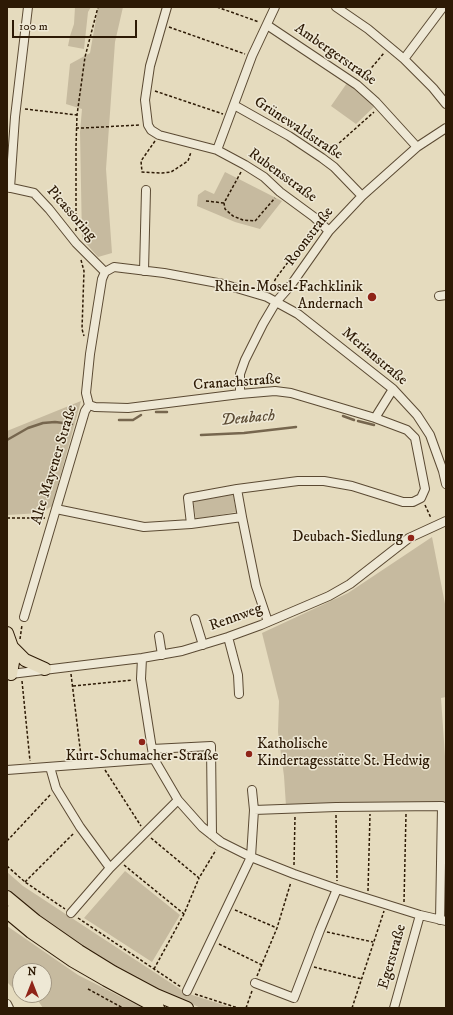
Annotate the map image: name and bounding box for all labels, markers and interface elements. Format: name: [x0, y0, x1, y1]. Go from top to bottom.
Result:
scale bar: [14, 12, 139, 38]
text: 100 m: [19, 19, 48, 34]
street label: Ambergerstraße: [291, 20, 379, 90]
street label: Grünewaldstraße: [250, 94, 346, 164]
street label: Rubensstraße: [244, 145, 320, 207]
street label: Picassoring: [42, 183, 100, 245]
street label: Roonstraße: [282, 204, 338, 270]
place label: Rhein-Mosel-Fachklinik Andernach: [214, 279, 363, 314]
marker: Rhein-Mosel-Fachklinik Andernach: [366, 291, 378, 303]
street label: Merianstraße: [337, 324, 411, 390]
street label: Cranachstraße: [193, 371, 281, 395]
street label: Alte Mayener Straße: [28, 403, 82, 527]
water label: Deubach: [220, 407, 276, 431]
place label: Deubach-Siedlung: [292, 529, 403, 547]
marker: Deubach-Siedlung: [406, 533, 416, 543]
street label: Rennweg: [207, 600, 265, 636]
place label: Katholische Kindertagesstätte St. Hedwig: [257, 736, 430, 771]
marker: Kurt-Schumacher-Straße: [137, 737, 147, 747]
place label: Kurt-Schumacher-Straße: [65, 748, 219, 766]
marker: Katholische Kindertagesstätte St. Hedwig: [244, 749, 254, 759]
street label: Egerstraße: [375, 922, 411, 992]
north arrow: [12, 963, 52, 1003]
text: N: [27, 965, 37, 979]

